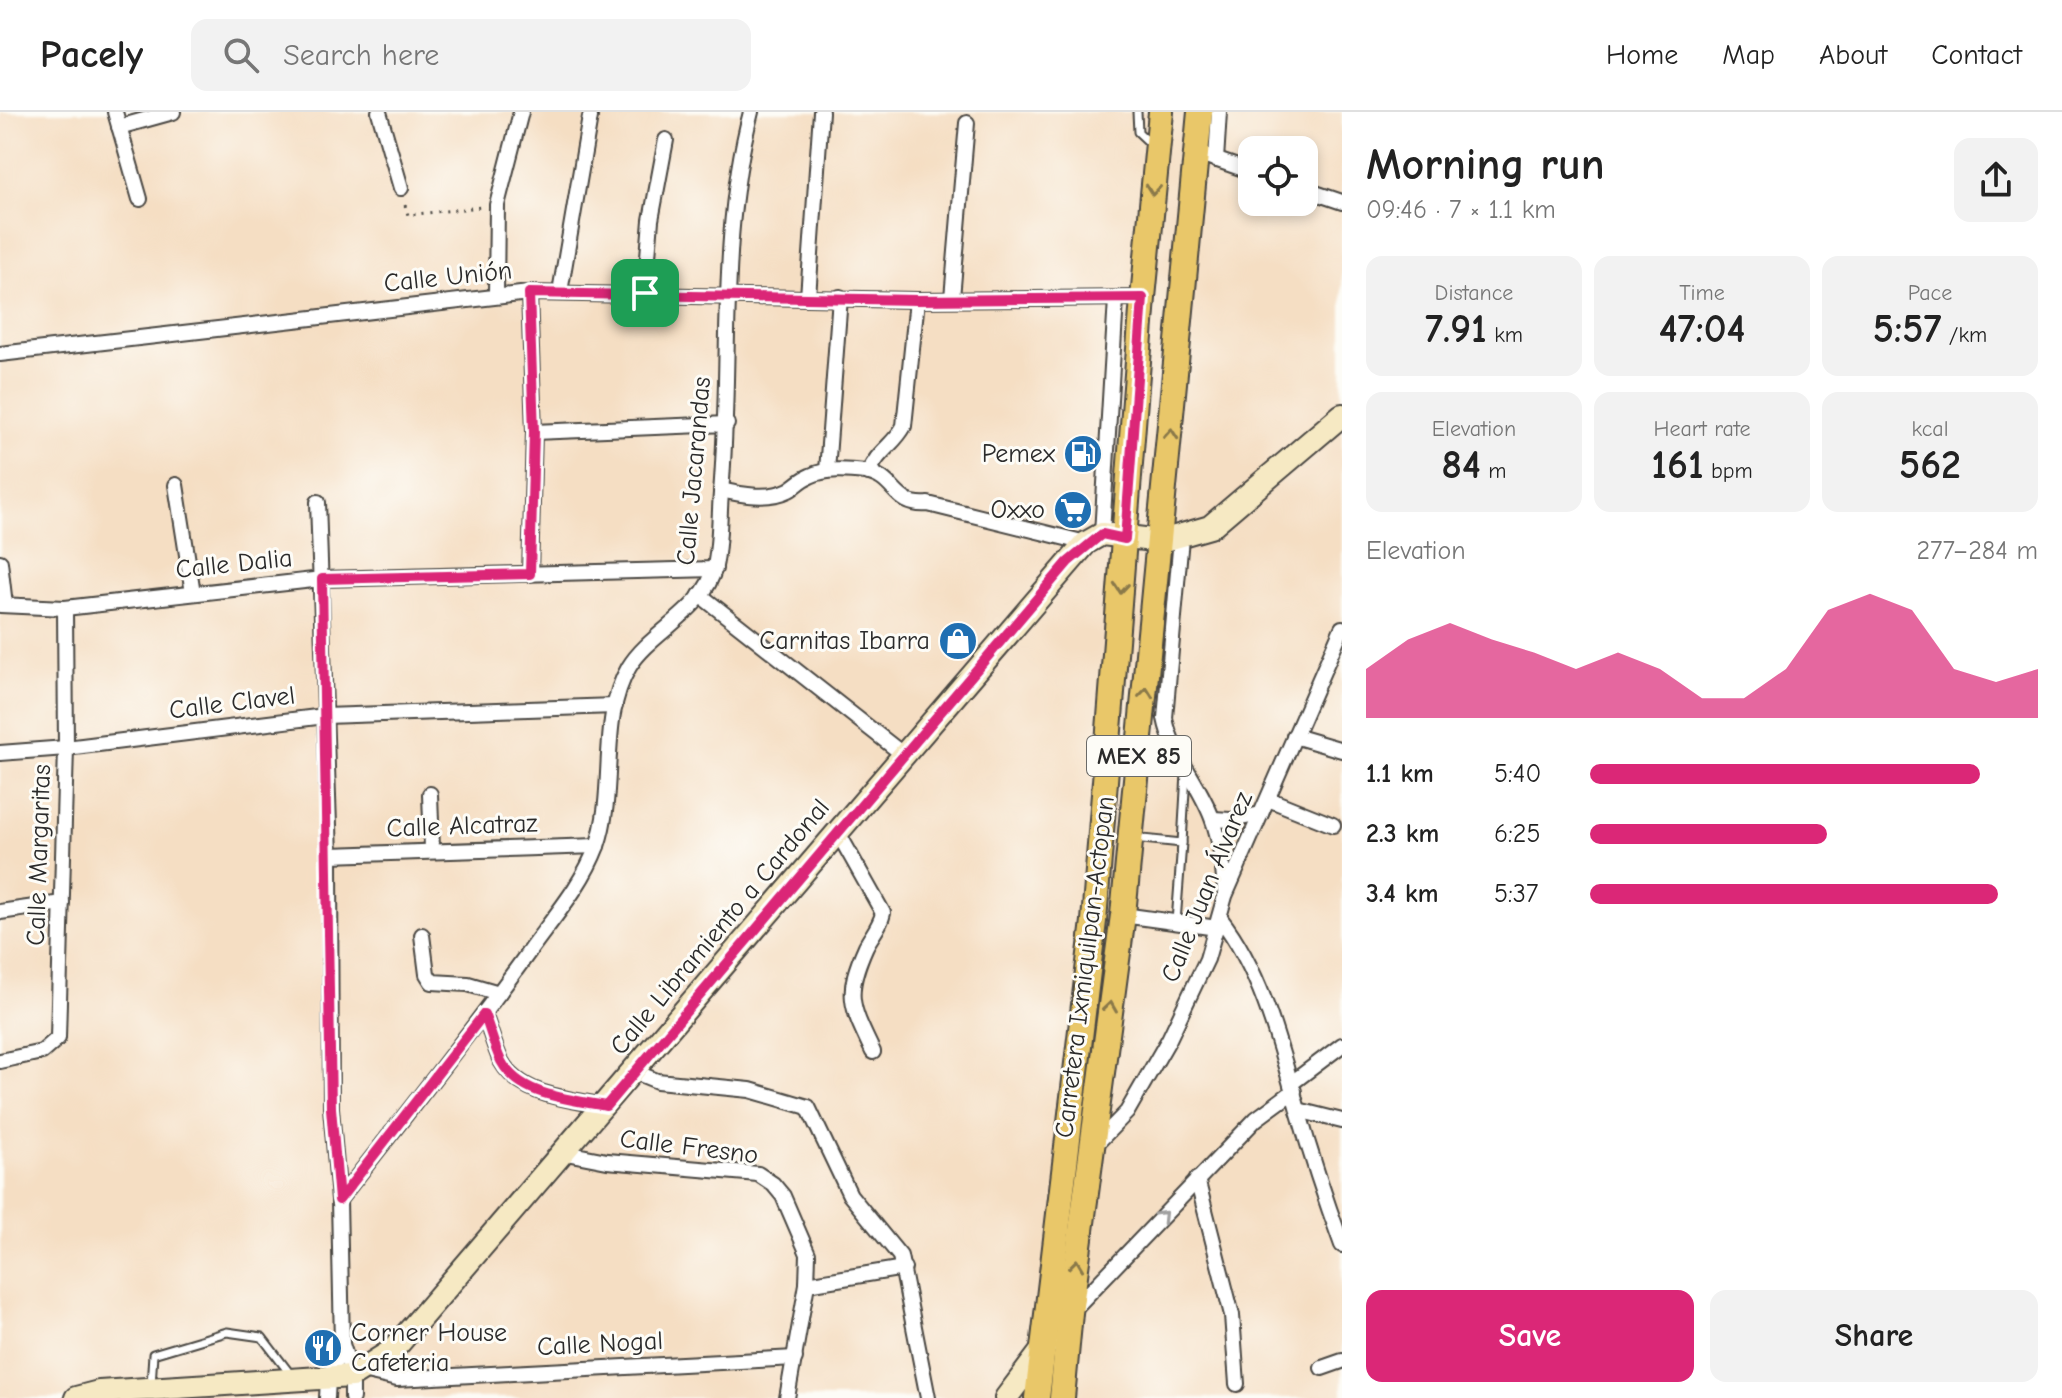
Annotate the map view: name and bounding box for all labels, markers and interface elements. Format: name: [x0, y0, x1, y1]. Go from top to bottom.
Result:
search box: [191, 19, 751, 91]
text: Pacely: [40, 33, 143, 77]
icon: search: [219, 33, 263, 77]
text: Search here: [283, 38, 439, 73]
text: Home: [1606, 39, 1678, 71]
text: Map: [1722, 39, 1775, 71]
text: About: [1819, 39, 1887, 71]
text: Contact: [1931, 39, 2022, 71]
map controls: [1238, 136, 1318, 216]
button: locate: [1238, 136, 1318, 216]
button: share: [1954, 138, 2038, 222]
text: Morning run: [1366, 139, 1605, 190]
one-way arrow: [1145, 184, 1162, 197]
text: 09:46 · 7 × 1.1 km: [1366, 195, 1556, 225]
street label: Calle Unión: [382, 255, 514, 299]
pin: [611, 259, 679, 327]
icon: arrive: [623, 271, 667, 315]
text: Distance: [1435, 280, 1513, 306]
text: Time: [1679, 280, 1725, 306]
text: Pace: [1908, 280, 1952, 306]
text: 7.91: [1425, 306, 1487, 352]
text: 47:04: [1659, 306, 1745, 352]
text: 5:57: [1873, 306, 1941, 352]
text: km: [1487, 322, 1523, 348]
text: /km: [1941, 322, 1987, 348]
street label: Calle Jacarandas: [671, 375, 717, 567]
text: Elevation: [1432, 416, 1516, 442]
text: Heart rate: [1654, 416, 1751, 442]
text: kcal: [1912, 416, 1948, 442]
one-way arrow: [1162, 427, 1179, 440]
fuel station icon: Pemex: [1062, 433, 1104, 475]
place label: Pemex: [982, 439, 1056, 469]
text: 84: [1442, 442, 1481, 488]
text: 161: [1651, 442, 1704, 488]
text: 562: [1899, 442, 1961, 488]
text: m: [1481, 458, 1506, 484]
text: bpm: [1704, 458, 1753, 484]
supermarket icon: Oxxo: [1052, 489, 1094, 531]
place label: Oxxo: [990, 495, 1045, 525]
text: Elevation: [1366, 536, 1466, 566]
text: 277–284 m: [1917, 536, 2038, 566]
street label: Calle Dalia: [174, 543, 294, 585]
one-way arrow: [1113, 582, 1130, 595]
shop icon: Carnitas Ibarra: [937, 620, 979, 662]
place label: Carnitas Ibarra: [759, 626, 930, 656]
street label: Calle Clavel: [167, 680, 297, 726]
one-way arrow: [1137, 686, 1154, 699]
road number: MEX 85: [1087, 736, 1191, 776]
text: 1.1 km: [1366, 759, 1434, 789]
text: 5:40: [1494, 759, 1541, 789]
street label: Calle Margaritas: [21, 764, 57, 946]
street label: Calle Juan Álvarez: [1154, 787, 1259, 987]
street label: Calle Libramiento a Cardonal: [604, 793, 836, 1061]
street label: Carretera Ixmiquilpan-Actopan: [1049, 794, 1121, 1140]
street label: Calle Alcatraz: [386, 808, 538, 844]
text: 2.3 km: [1366, 819, 1439, 849]
text: 6:25: [1494, 819, 1541, 849]
text: 3.4 km: [1366, 879, 1438, 909]
text: 5:37: [1494, 879, 1538, 909]
one-way arrow: [1101, 1000, 1118, 1014]
street label: Calle Fresno: [618, 1124, 760, 1170]
one-way arrow: [1153, 1211, 1168, 1225]
one-way arrow: [1067, 1258, 1084, 1272]
button: Save: [1366, 1290, 1694, 1382]
button: Share: [1710, 1290, 2038, 1382]
place label: Corner House Cafeteria: [351, 1318, 507, 1378]
street label: Calle Nogal: [536, 1326, 664, 1362]
restaurant icon: Corner House Cafeteria: [302, 1327, 344, 1369]

